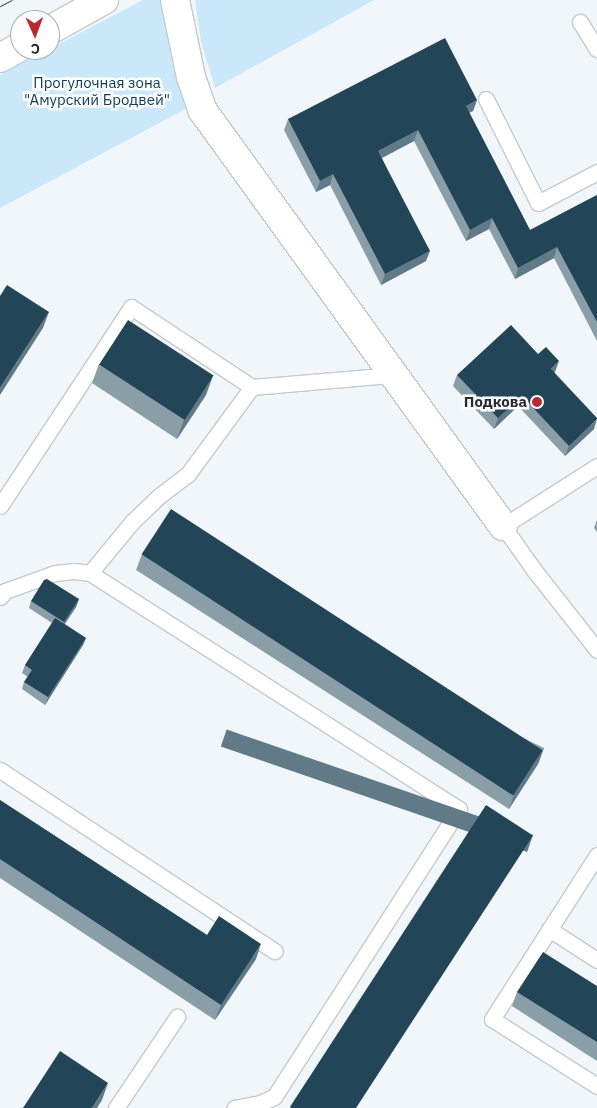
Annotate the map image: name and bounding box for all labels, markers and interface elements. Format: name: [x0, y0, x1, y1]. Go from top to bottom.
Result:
north arrow: [10, 10, 60, 60]
text: С: [31, 40, 40, 58]
park label: Прогулочная зона "Амурский Бродвей": [24, 73, 170, 108]
place label: Подкова: [464, 393, 527, 411]
marker: Подкова: [531, 396, 543, 408]

